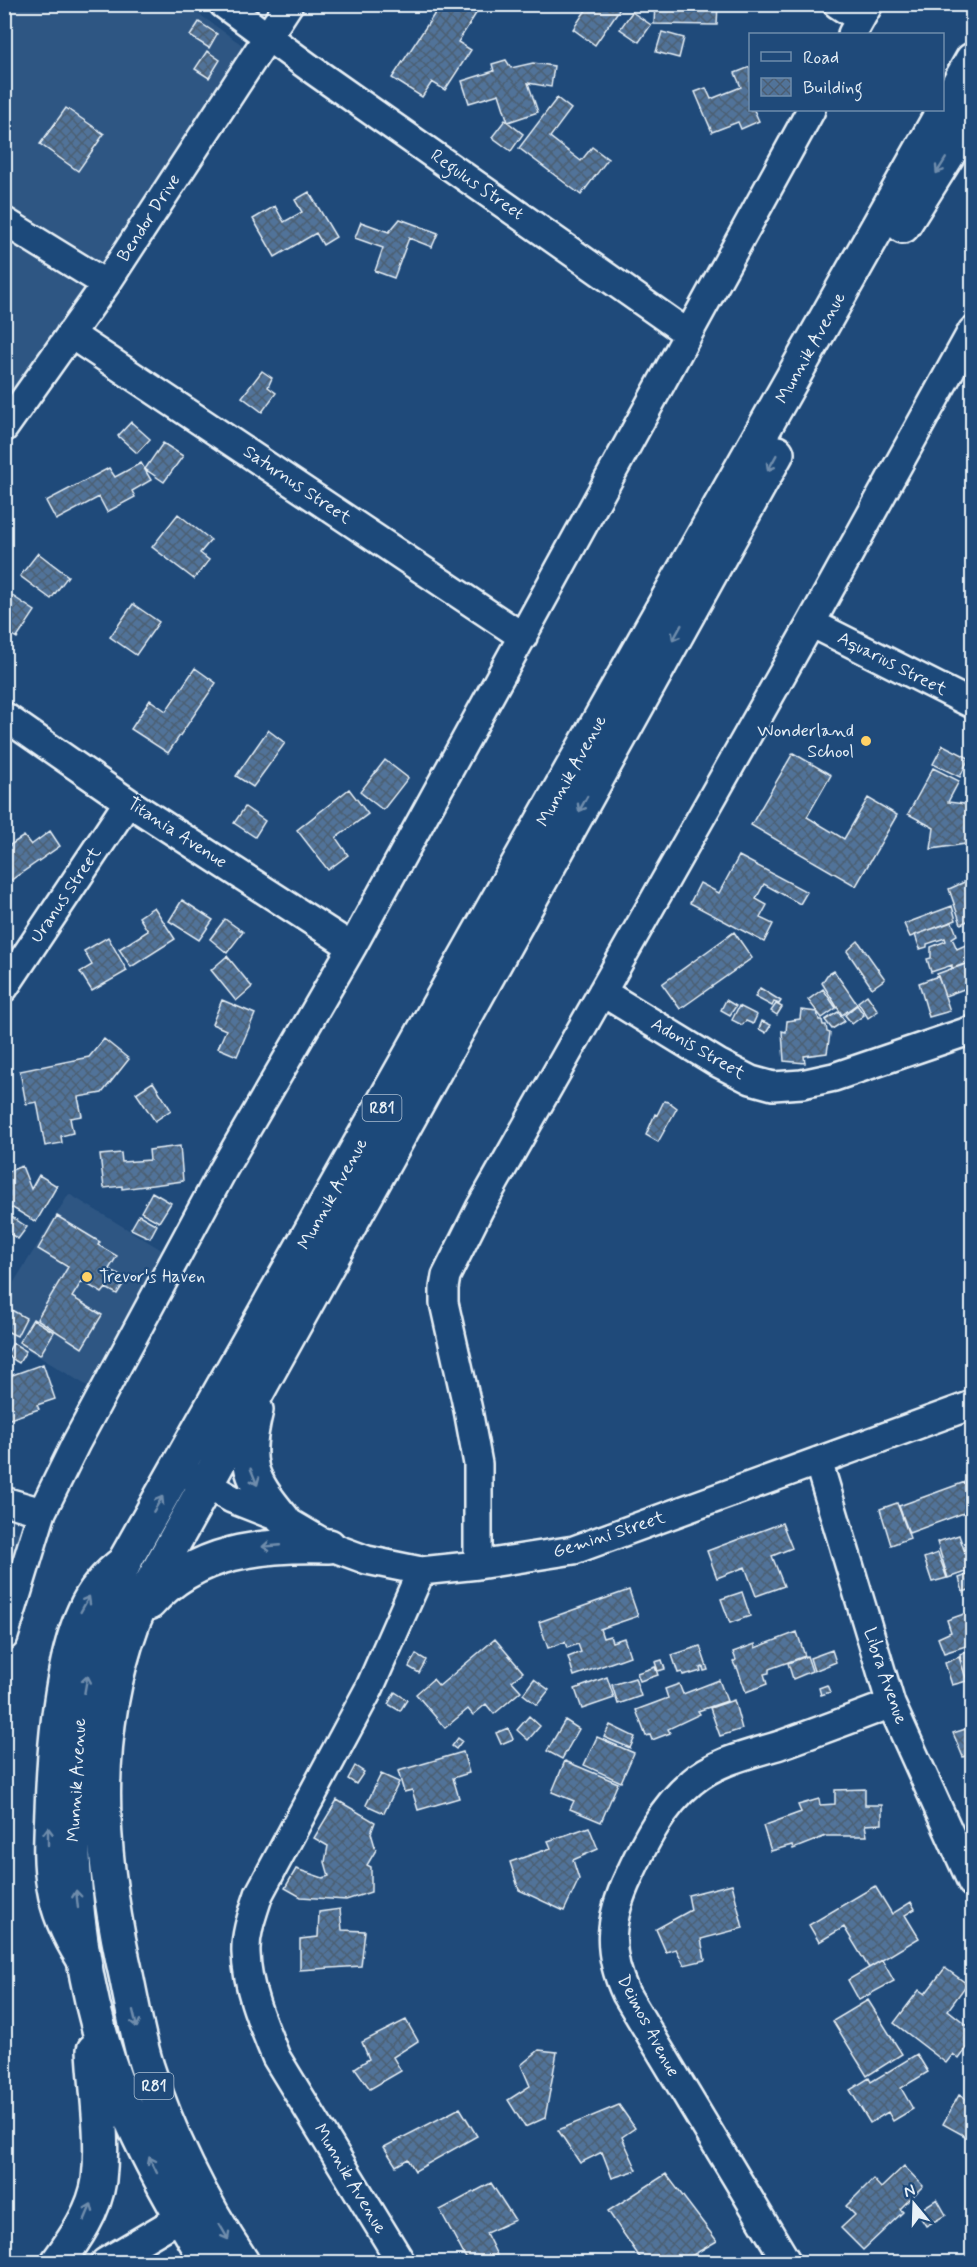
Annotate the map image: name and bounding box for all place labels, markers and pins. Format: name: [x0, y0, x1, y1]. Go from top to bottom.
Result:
place label: Wonderland School: [757, 719, 854, 764]
marker: Wonderland School: [859, 734, 873, 748]
place label: Trevor's Haven: [99, 1265, 205, 1289]
marker: Trevor's Haven: [80, 1270, 94, 1284]

